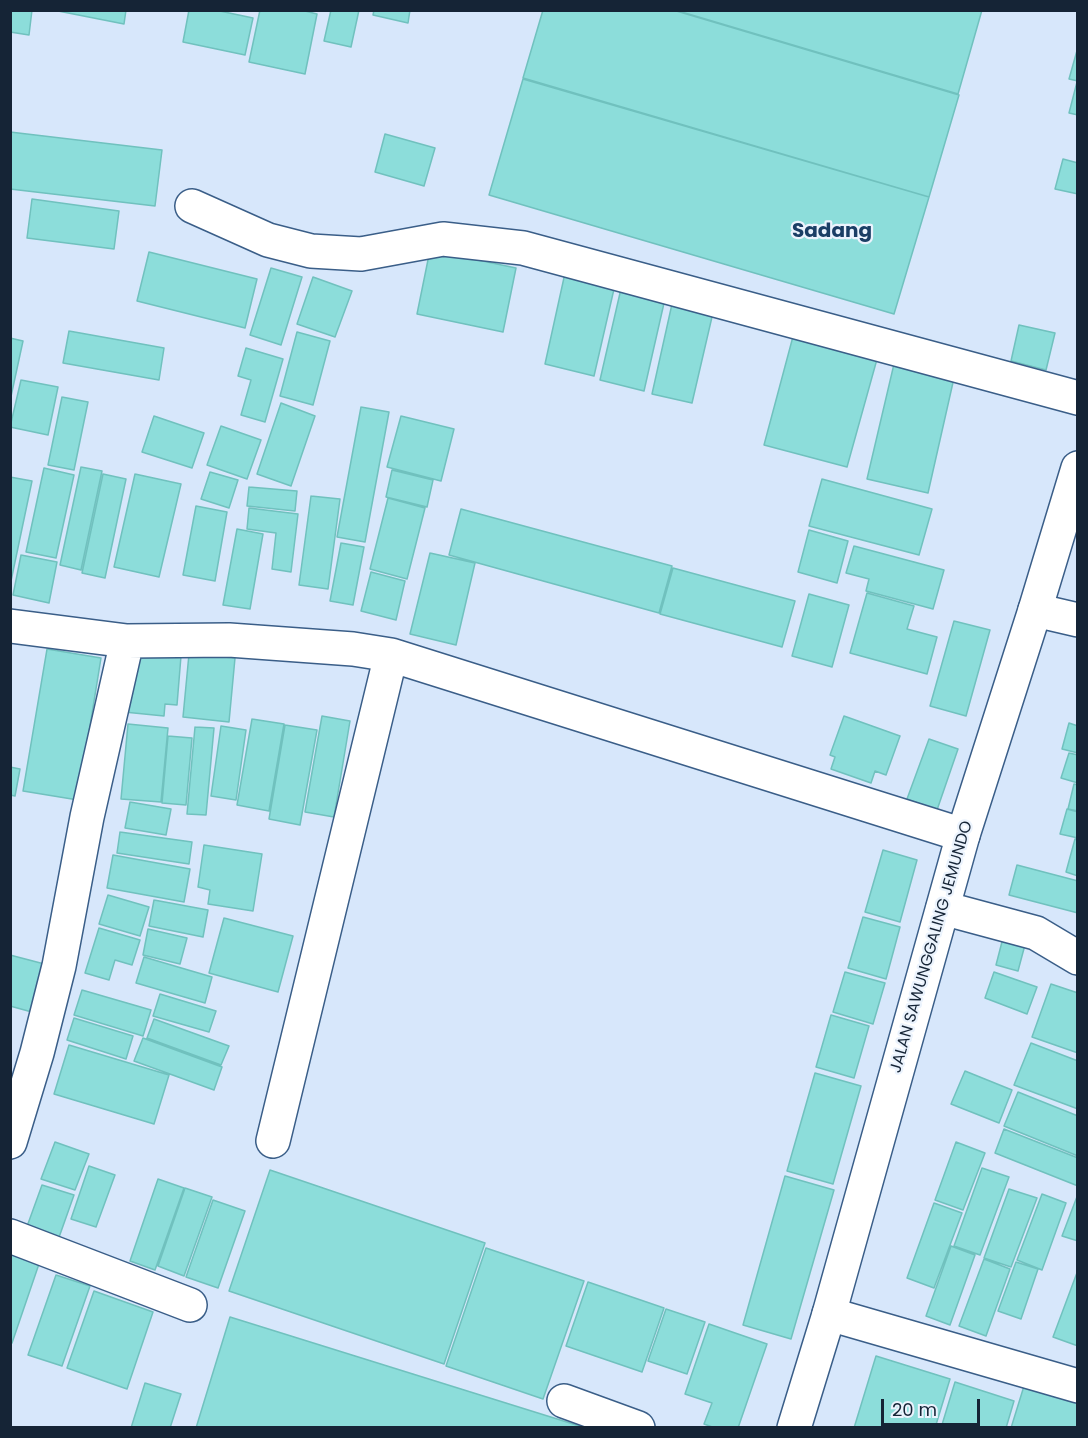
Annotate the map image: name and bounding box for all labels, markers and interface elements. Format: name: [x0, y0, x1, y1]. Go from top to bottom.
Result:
district label: Sadang: [792, 220, 872, 244]
street label: JALAN SAWUNGGALING JEMUNDO: [887, 819, 977, 1075]
scale bar: [884, 1387, 983, 1425]
text: 20 m: [892, 1397, 937, 1422]

